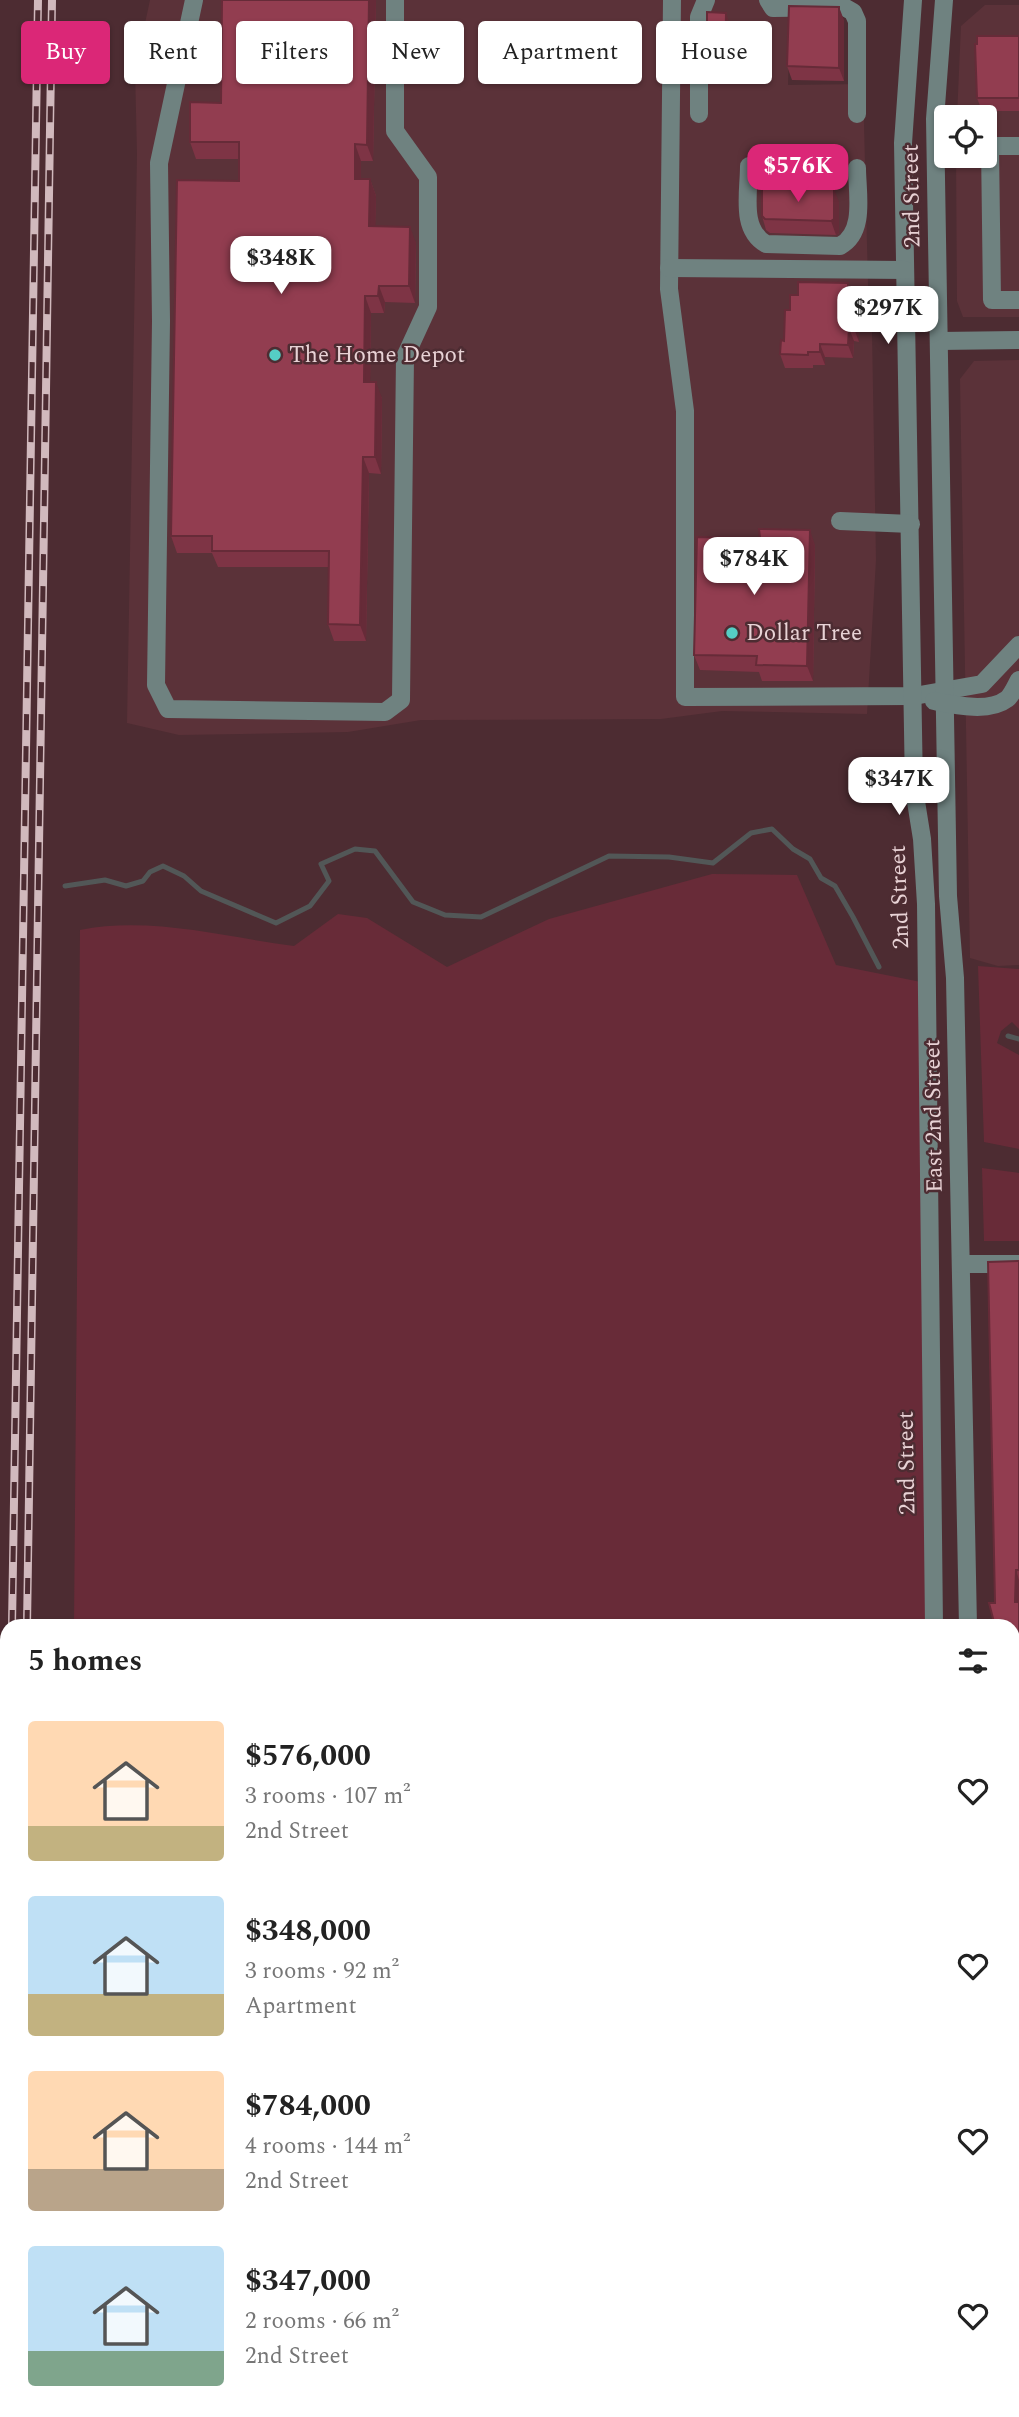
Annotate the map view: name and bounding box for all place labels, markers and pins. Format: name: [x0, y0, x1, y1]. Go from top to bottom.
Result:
pin: $576K: [749, 144, 847, 204]
pin: $348K: [232, 236, 330, 296]
pin: $297K: [839, 286, 937, 346]
place label: The Home Depot: [289, 338, 465, 373]
marker: The Home Depot: [267, 347, 283, 363]
pin: $784K: [705, 538, 803, 597]
place label: Dollar Tree: [746, 616, 862, 651]
marker: Dollar Tree: [724, 625, 740, 641]
pin: $347K: [850, 758, 948, 817]

